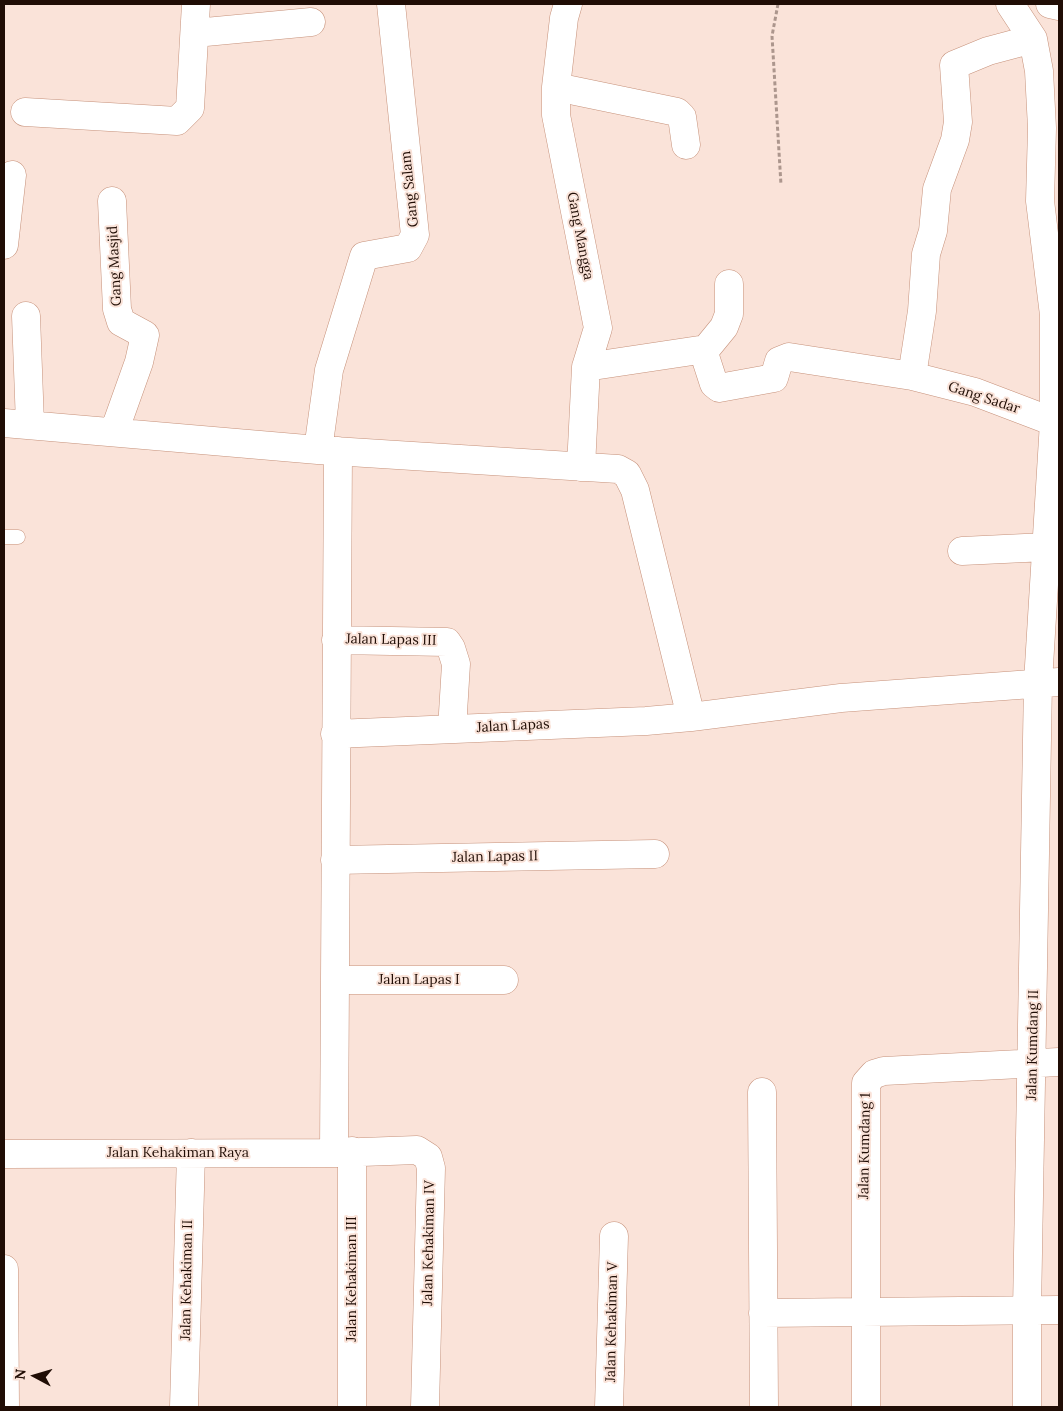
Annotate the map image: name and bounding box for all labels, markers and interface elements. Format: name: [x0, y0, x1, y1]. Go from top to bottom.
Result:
street label: Gang Salam: [398, 150, 422, 228]
street label: Gang Mangga: [563, 191, 597, 281]
street label: Gang Masjid: [105, 225, 125, 307]
street label: Gang Sadar: [946, 378, 1022, 418]
street label: Jalan Lapas III: [345, 631, 437, 649]
street label: Jalan Lapas: [476, 716, 550, 736]
street label: Jalan Lapas II: [452, 848, 538, 866]
street label: Jalan Lapas I: [378, 972, 460, 988]
street label: Jalan Kumdang II: [1024, 990, 1042, 1100]
street label: Jalan Kumdang 1: [856, 1093, 874, 1199]
street label: Jalan Kehakiman Raya: [107, 1145, 249, 1161]
street label: Jalan Kehakiman IV: [420, 1180, 438, 1306]
street label: Jalan Kehakiman III: [344, 1216, 360, 1342]
street label: Jalan Kehakiman II: [178, 1219, 196, 1341]
street label: Jalan Kehakiman V: [603, 1262, 621, 1382]
north arrow: [10, 1351, 60, 1401]
text: N: [11, 1368, 30, 1381]

